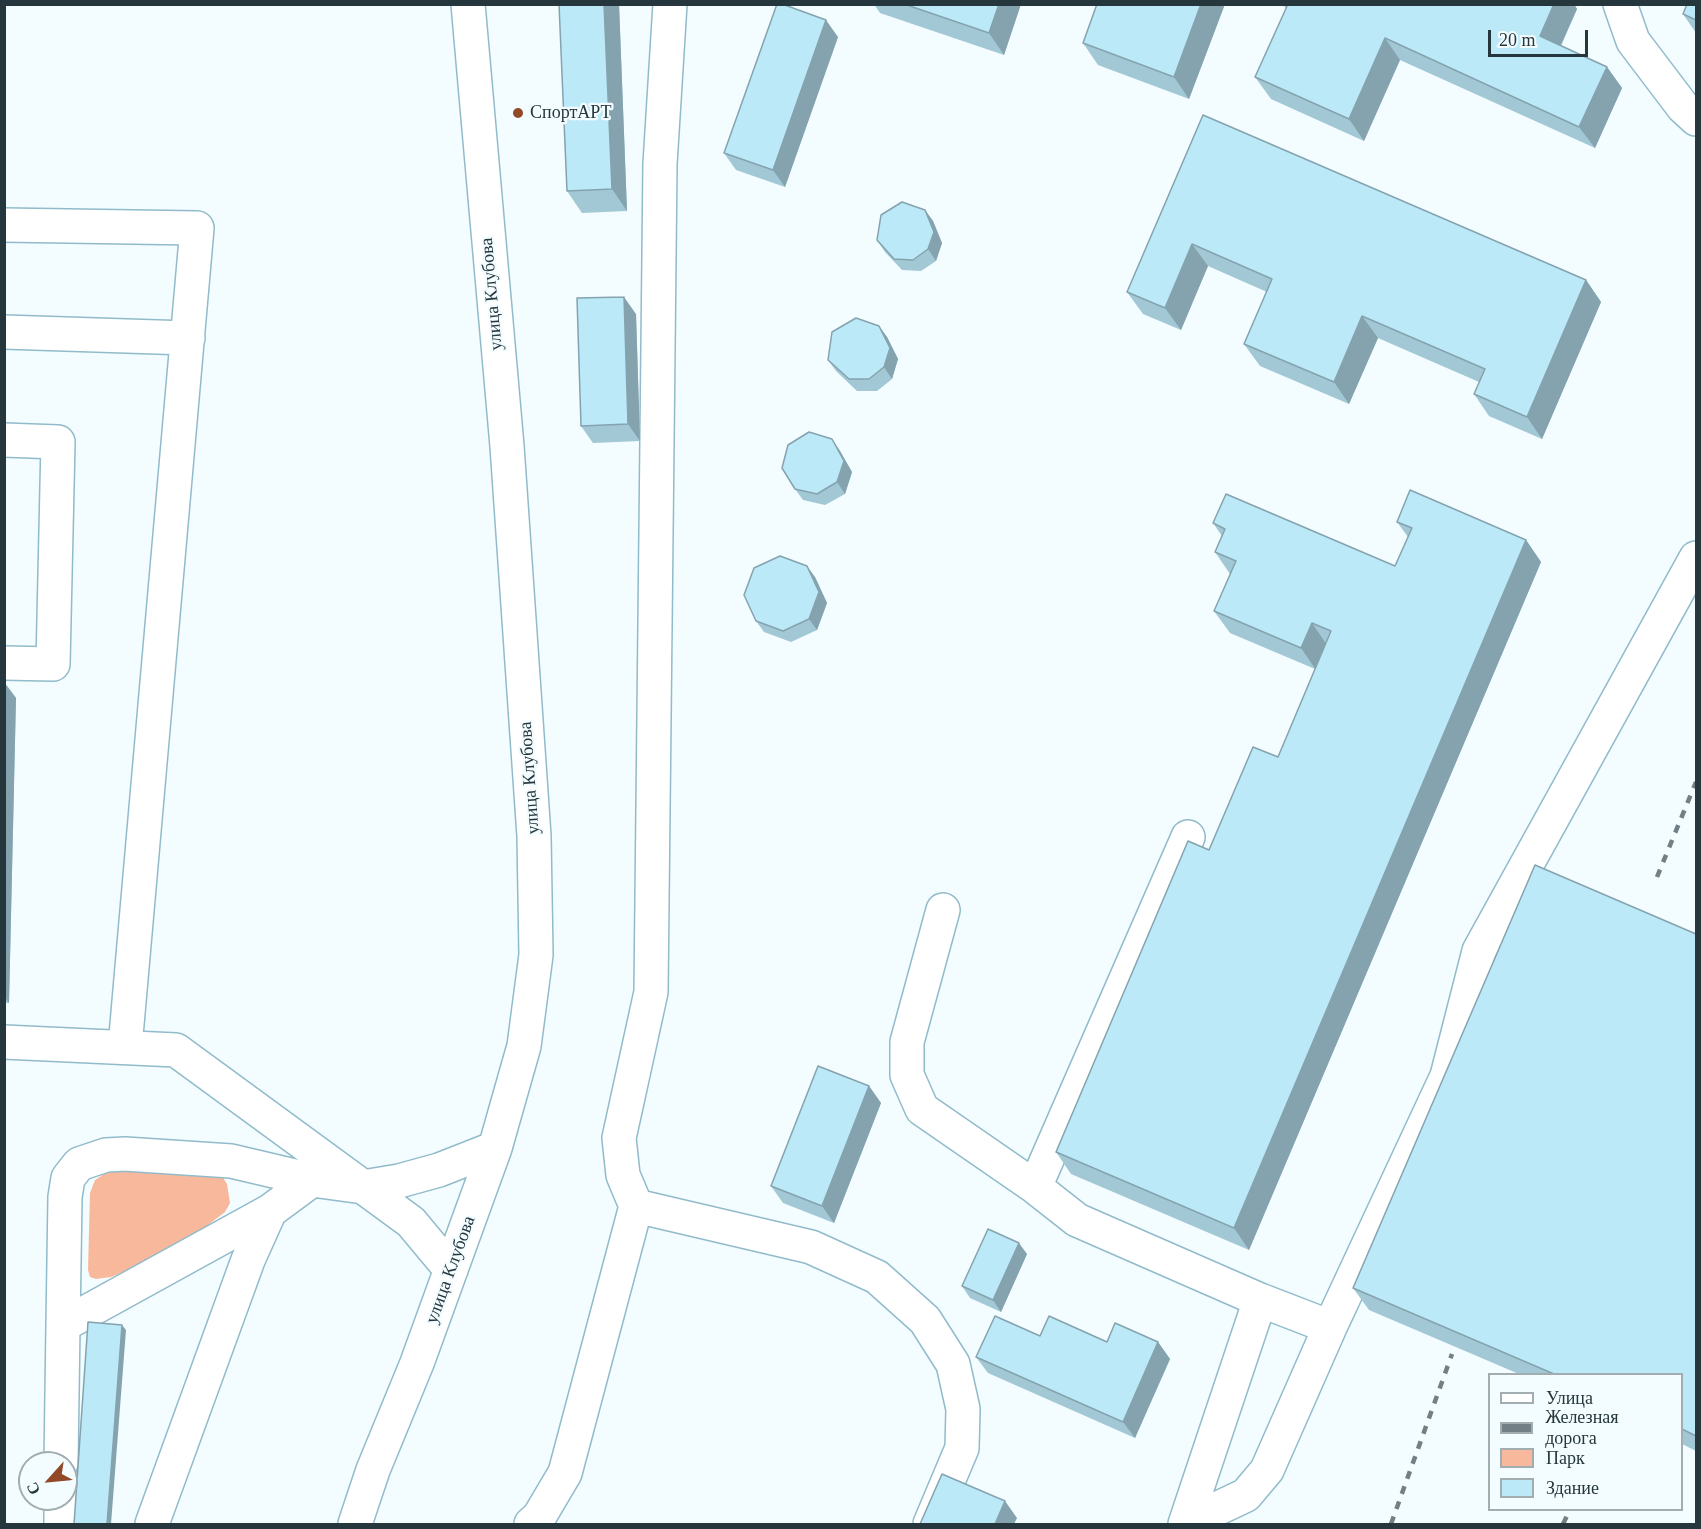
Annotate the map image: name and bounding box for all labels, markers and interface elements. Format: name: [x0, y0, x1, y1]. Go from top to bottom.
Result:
scale bar: [1491, 18, 1592, 56]
text: 20 m: [1499, 30, 1536, 50]
place label: СпортАРТ: [530, 102, 611, 124]
marker: СпортАРТ: [511, 106, 525, 120]
street label: улица Клубова: [476, 237, 508, 351]
street label: улица Клубова: [515, 721, 545, 835]
street label: улица Клубова: [422, 1213, 480, 1327]
legend: [1488, 1373, 1683, 1511]
text: Улица: [1546, 1388, 1593, 1408]
text: Железная дорога: [1545, 1407, 1619, 1448]
text: Парк: [1546, 1448, 1585, 1468]
north arrow: [18, 1451, 78, 1511]
text: Здание: [1546, 1478, 1599, 1498]
text: С: [23, 1479, 43, 1498]

